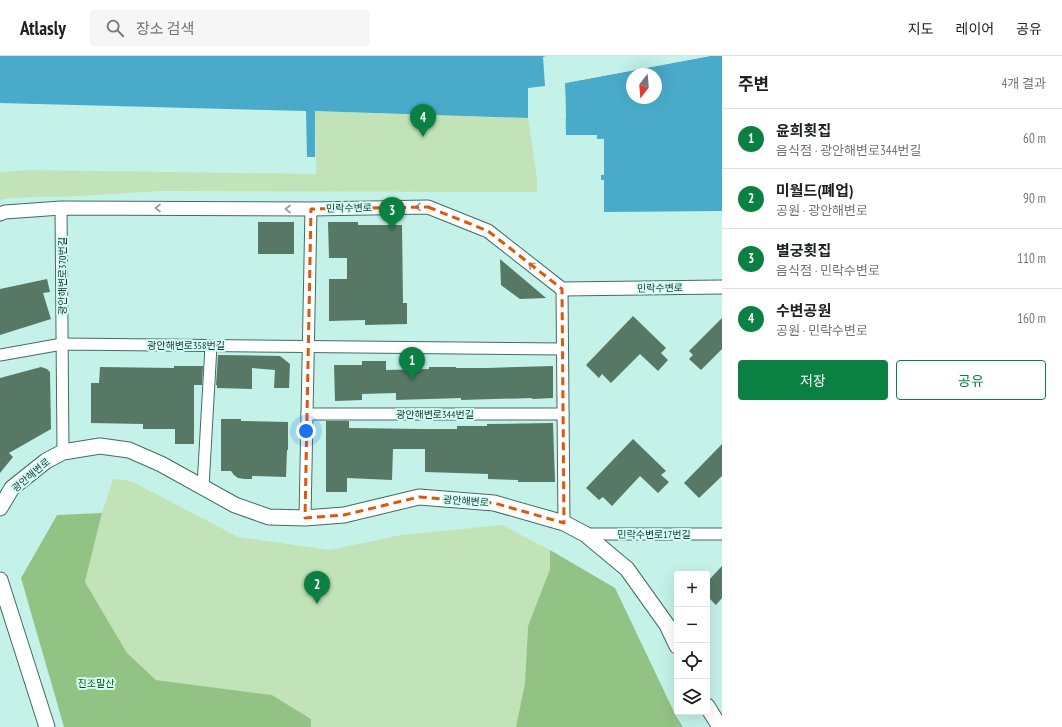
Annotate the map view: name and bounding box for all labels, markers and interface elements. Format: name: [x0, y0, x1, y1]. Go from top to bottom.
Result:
search box: [90, 10, 370, 46]
text: Atlasly: [20, 16, 66, 40]
icon: search: [104, 17, 126, 39]
text: 장소 검색: [136, 19, 194, 38]
text: 지도: [908, 20, 934, 38]
text: 레이어: [956, 20, 994, 38]
text: 공유: [1016, 20, 1042, 38]
north arrow: [626, 68, 662, 104]
text: 주변: [738, 73, 769, 95]
text: 4개 결과: [1002, 75, 1046, 92]
pin: 4: [410, 104, 436, 137]
text: 윤희횟집: [776, 121, 831, 140]
text: 1: [748, 130, 754, 147]
text: 60 m: [1023, 130, 1046, 147]
text: 음식점 · 광안해변로344번길: [776, 142, 921, 159]
text: 미월드(폐업): [776, 181, 853, 200]
text: 2: [748, 190, 754, 207]
text: 90 m: [1023, 190, 1046, 207]
pin: 3: [379, 197, 405, 230]
street label: 민락수변로: [326, 201, 372, 215]
text: 공원 · 광안해변로: [776, 202, 868, 219]
one-way arrow: [415, 203, 421, 211]
one-way arrow: [155, 204, 161, 212]
one-way arrow: [285, 205, 291, 213]
street label: 광안해변로370번길: [56, 237, 69, 315]
text: 별궁횟집: [776, 241, 831, 260]
text: 3: [748, 250, 754, 267]
text: 110 m: [1017, 250, 1046, 267]
text: 음식점 · 민락수변로: [776, 262, 880, 279]
one-way arrow: [529, 263, 536, 270]
street label: 민락수변로: [637, 281, 683, 295]
text: 수변공원: [776, 301, 831, 320]
text: 4: [748, 310, 754, 327]
text: 160 m: [1017, 310, 1046, 327]
text: 공원 · 민락수변로: [776, 322, 868, 339]
street label: 광안해변로358번길: [147, 339, 225, 352]
pin: 1: [399, 347, 425, 380]
button: 저장: [738, 360, 888, 400]
button: 공유: [896, 360, 1046, 400]
street label: 광안해변로344번길: [396, 408, 474, 421]
your location: [296, 421, 316, 441]
street label: 광안해변로: [9, 455, 53, 495]
street label: 광안해변로: [443, 493, 489, 509]
street label: 민락수변로17번길: [617, 528, 691, 541]
pin: 2: [304, 571, 330, 604]
map controls: [674, 571, 710, 715]
button: +: [674, 571, 710, 607]
button: −: [674, 607, 710, 643]
button: locate: [674, 643, 710, 679]
park label: 진조말산: [78, 677, 114, 690]
button: layers: [674, 679, 710, 715]

